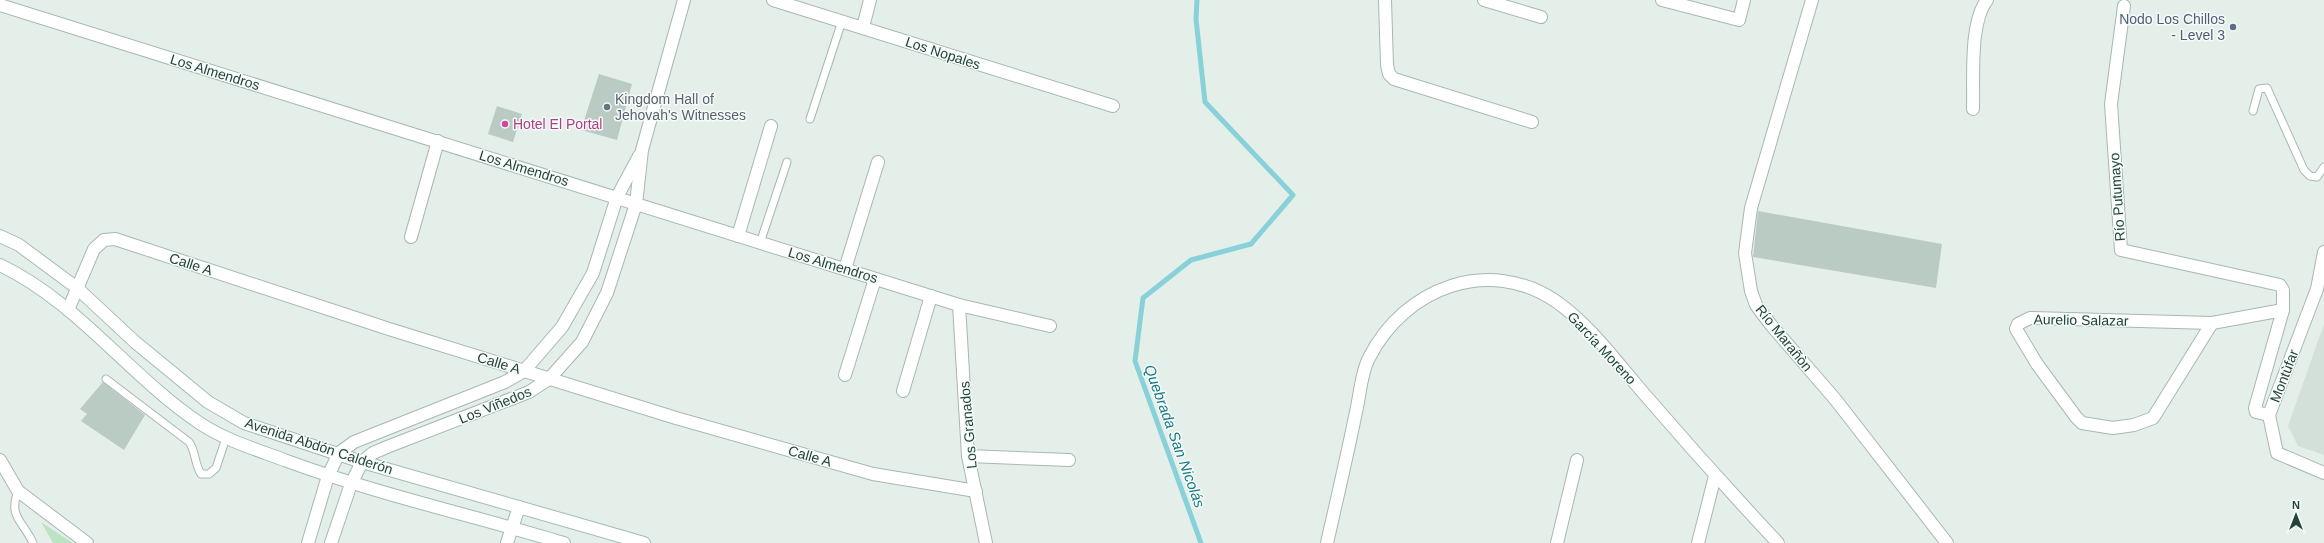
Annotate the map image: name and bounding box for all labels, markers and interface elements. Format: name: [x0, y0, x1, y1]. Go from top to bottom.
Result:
place label: Nodo Los Chillos - Level 3: [2119, 11, 2225, 43]
marker: Nodo Los Chillos - Level 3: [2228, 22, 2238, 32]
street label: Los Nopales: [904, 33, 982, 73]
street label: Los Almendros: [168, 51, 262, 93]
place label: Kingdom Hall of Jehovah's Witnesses: [615, 91, 746, 123]
marker: Kingdom Hall of Jehovah's Witnesses: [602, 102, 612, 112]
place label: Hotel El Portal: [513, 116, 602, 132]
marker: Hotel El Portal: [500, 119, 510, 129]
street label: Los Almendros: [477, 147, 571, 189]
street label: Río Putumayo: [2106, 152, 2128, 242]
street label: Los Almendros: [786, 244, 880, 286]
street label: Calle A: [167, 250, 215, 279]
street label: Río Marañòn: [1752, 302, 1816, 374]
street label: García Moreno: [1564, 308, 1640, 388]
street label: Aurelio Salazar: [2033, 311, 2129, 329]
street label: Montùfar: [2267, 347, 2301, 405]
street label: Calle A: [475, 349, 523, 377]
water label: Quebrada San Nicolás: [1141, 362, 1209, 510]
street label: Los Granados: [956, 380, 980, 470]
street label: Los Viñedos: [456, 383, 534, 427]
street label: Avenida Abdón Calderón: [243, 414, 395, 478]
street label: Calle A: [786, 442, 834, 470]
north arrow: [2276, 495, 2316, 535]
text: N: [2292, 499, 2300, 511]

